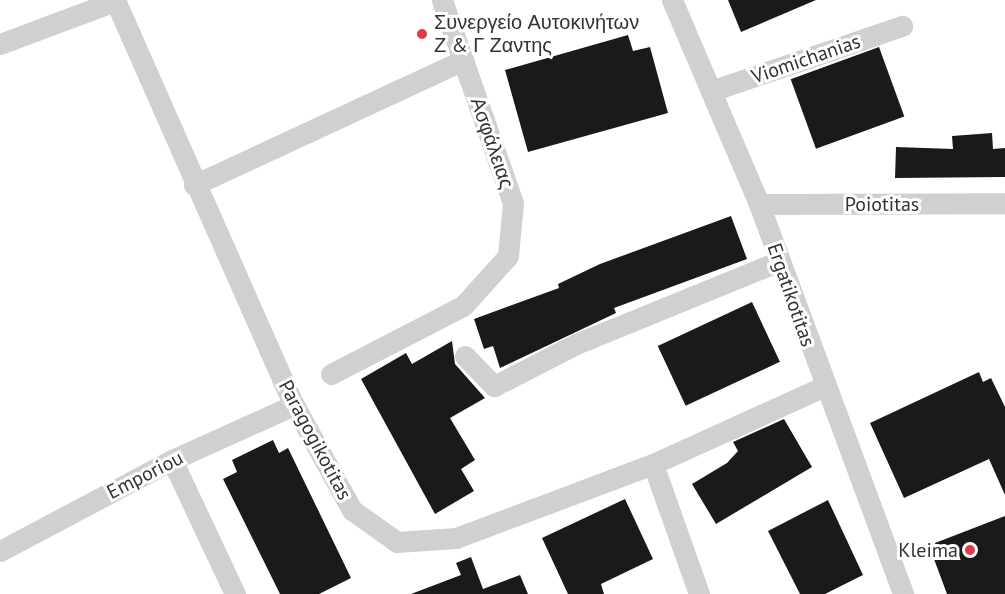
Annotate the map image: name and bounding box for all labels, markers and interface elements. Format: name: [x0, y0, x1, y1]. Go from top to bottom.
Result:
place label: Συνεργείο Αυτοκινήτων Ζ & Γ Ζαντης: [434, 11, 639, 58]
marker: Συνεργείο Αυτοκινήτων Ζ & Γ Ζαντης: [415, 27, 429, 41]
street label: Viomichanias: [748, 29, 864, 89]
street label: Ασφάλειας: [465, 94, 519, 192]
street label: Poiotitas: [845, 192, 919, 216]
street label: Ergatikotitas: [762, 240, 820, 350]
street label: Paragogikotitas: [273, 376, 357, 504]
street label: Emporiou: [103, 446, 187, 504]
place label: Kleima: [898, 538, 958, 562]
marker: Kleima: [963, 543, 977, 557]

